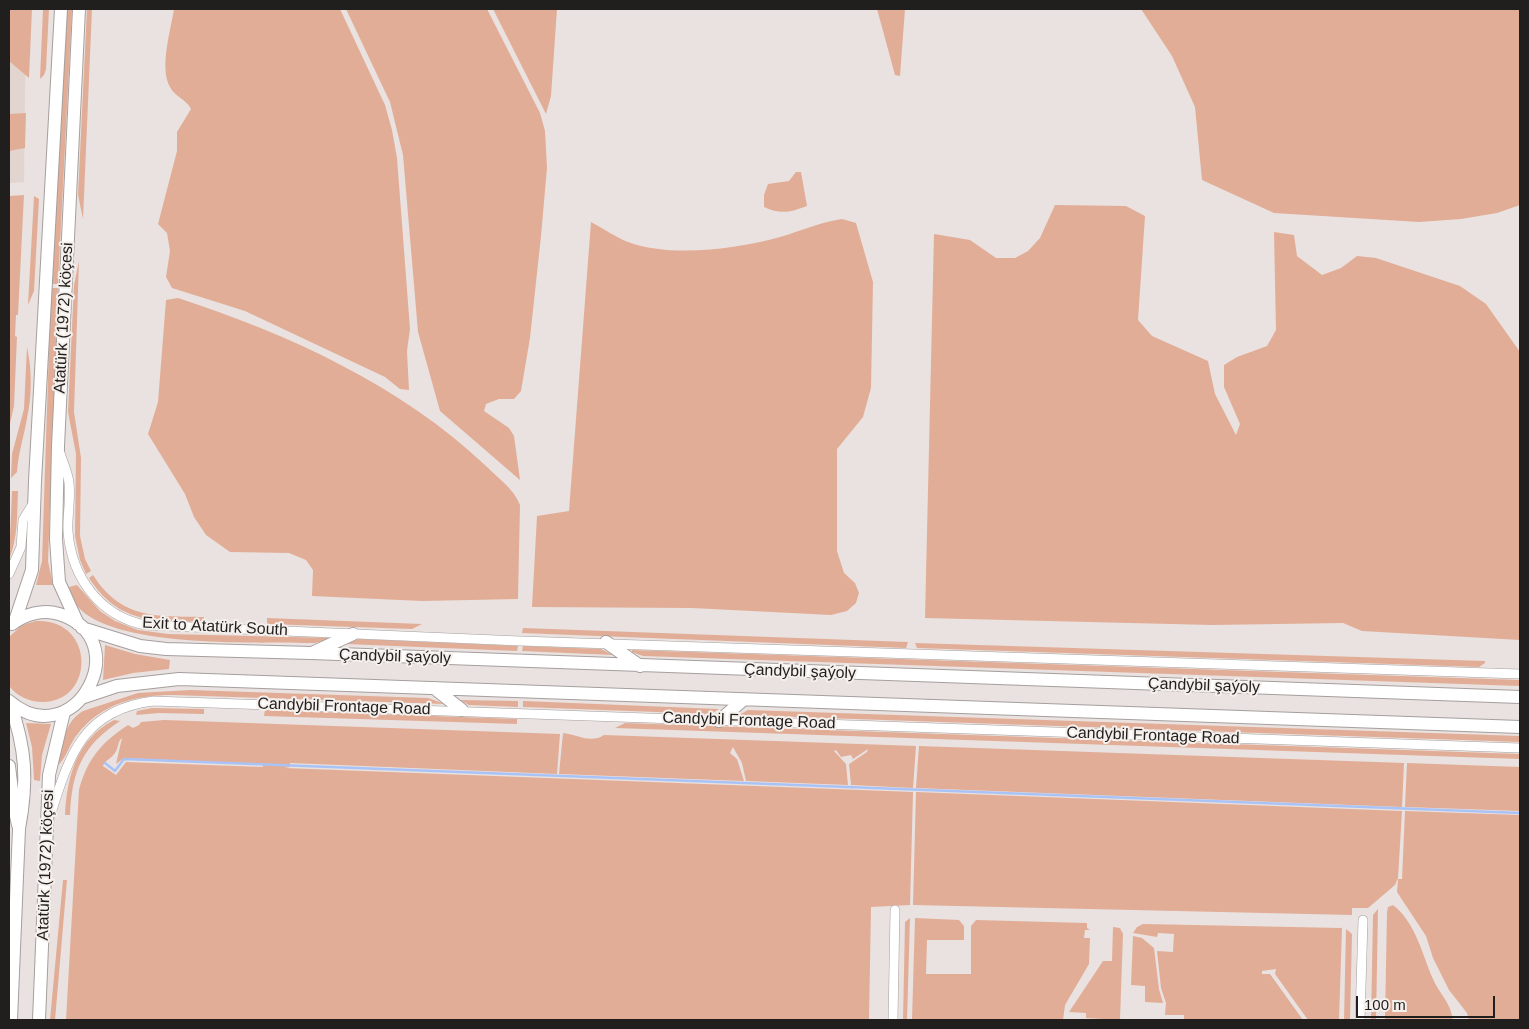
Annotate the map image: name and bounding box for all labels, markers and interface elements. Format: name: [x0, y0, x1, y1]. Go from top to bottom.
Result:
street label: Atatürk (1972) köçesi: [50, 242, 78, 394]
street label: Exit to Atatürk South: [142, 614, 288, 640]
street label: Çandybil şaýoly: [339, 645, 451, 669]
street label: Çandybil şaýoly: [744, 660, 856, 684]
street label: Çandybil şaýoly: [1148, 674, 1260, 698]
street label: Candybil Frontage Road: [257, 694, 431, 720]
street label: Candybil Frontage Road: [662, 708, 836, 734]
street label: Candybil Frontage Road: [1066, 723, 1240, 749]
street label: Atatürk (1972) köçesi: [34, 789, 58, 941]
scale bar: [1359, 986, 1498, 1018]
text: 100 m: [1364, 996, 1406, 1013]

